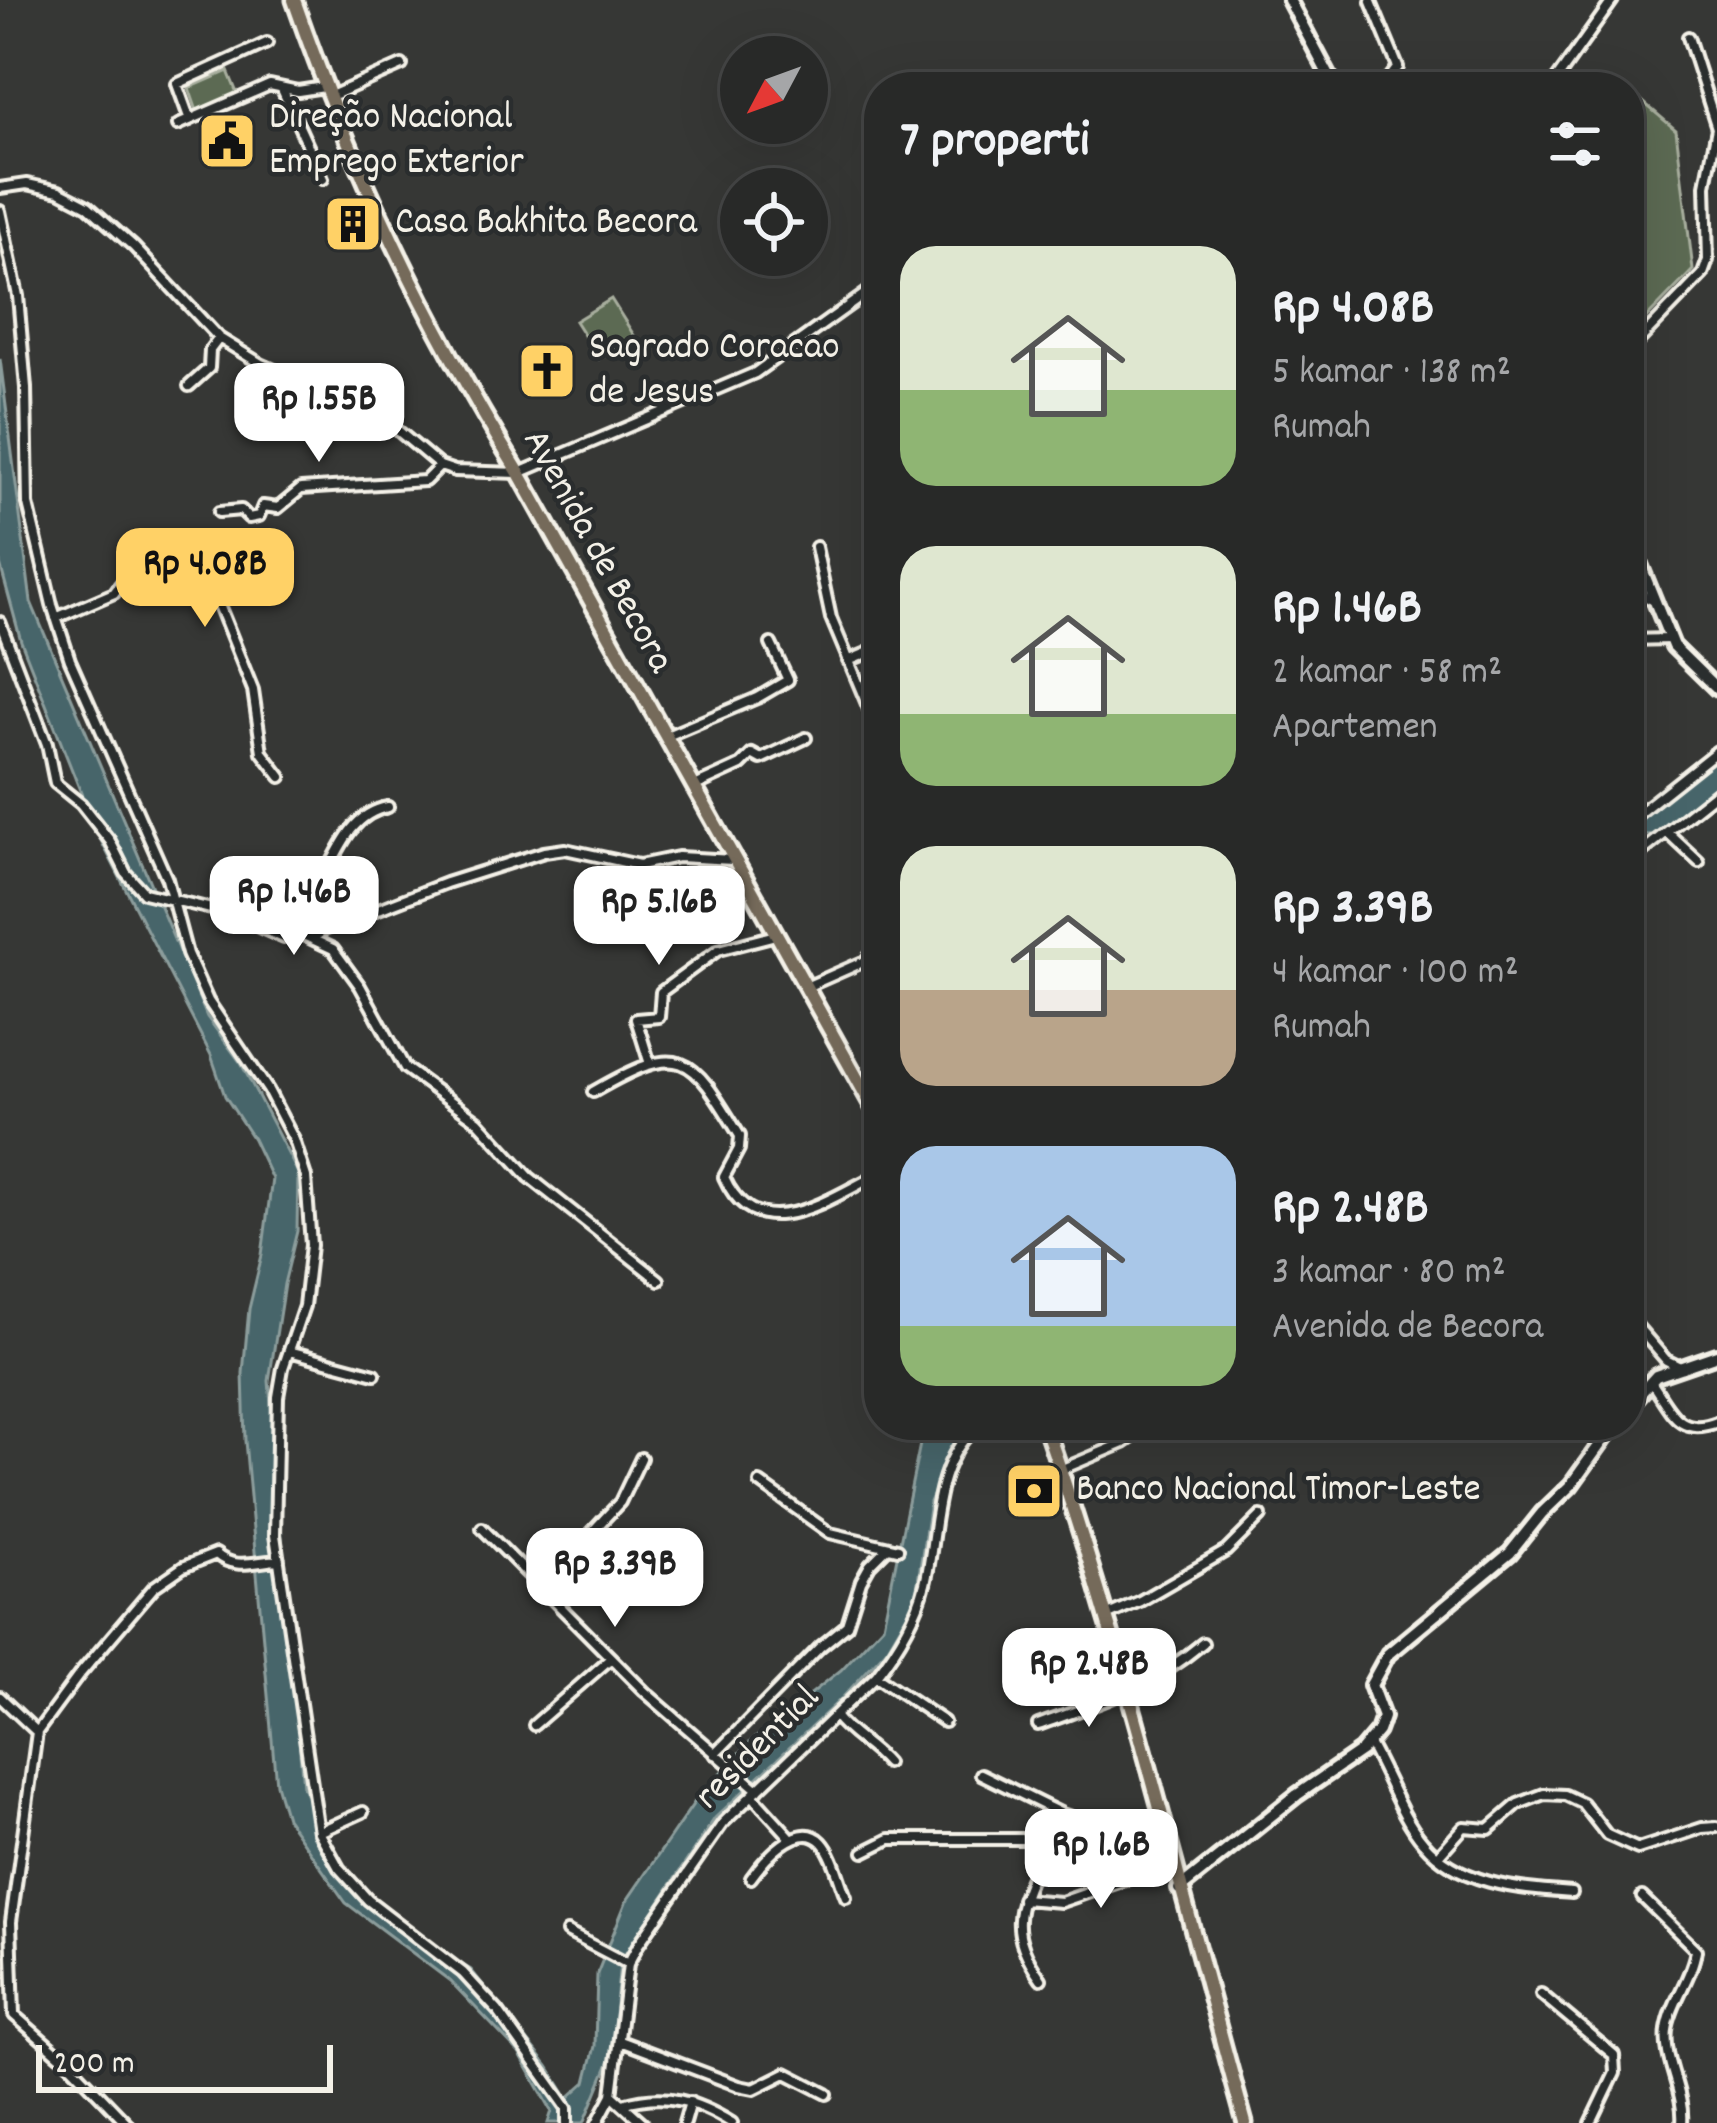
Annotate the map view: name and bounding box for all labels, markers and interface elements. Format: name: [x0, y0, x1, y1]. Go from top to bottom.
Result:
north arrow: [720, 36, 828, 144]
map controls: [720, 36, 828, 276]
place label: Direção Nacional Emprego Exterior: [269, 92, 524, 192]
text: 7 properti: [900, 108, 1089, 180]
public building icon: Direção Nacional Emprego Exterior: [196, 110, 258, 172]
icon: filters: [1542, 111, 1608, 177]
button: locate: [720, 168, 828, 276]
building icon: Casa Bakhita Becora: [322, 193, 384, 255]
place label: Casa Bakhita Becora: [395, 197, 698, 252]
text: Rp 4.08B: [1272, 275, 1434, 347]
icon: home: [996, 294, 1140, 438]
place label: Sagrado Coracao de Jesus: [589, 322, 840, 422]
church icon: Sagrado Coracao de Jesus: [516, 340, 578, 402]
text: 5 kamar · 138 m²: [1272, 347, 1511, 402]
pin: Rp 1.55B: [195, 363, 443, 465]
text: Rp 1.55B: [261, 374, 377, 429]
text: Rumah: [1272, 402, 1371, 457]
street label: Avenida de Becora: [506, 420, 686, 685]
pin: Rp 4.08B: [81, 528, 329, 630]
text: Rp 4.08B: [143, 539, 267, 594]
text: Rp 1.46B: [1272, 575, 1422, 647]
icon: home: [996, 594, 1140, 738]
text: 2 kamar · 58 m²: [1272, 647, 1502, 702]
text: Apartemen: [1272, 702, 1438, 757]
pin: Rp 1.46B: [170, 856, 418, 958]
pin: Rp 5.16B: [535, 866, 783, 968]
text: Rp 1.46B: [237, 867, 351, 922]
text: Rp 3.39B: [1272, 875, 1433, 947]
text: Rp 5.16B: [601, 877, 717, 932]
icon: home: [996, 894, 1140, 1038]
text: 4 kamar · 100 m²: [1272, 947, 1519, 1002]
text: Rumah: [1272, 1002, 1371, 1057]
text: Rp 2.48B: [1272, 1175, 1429, 1247]
icon: home: [996, 1194, 1140, 1338]
text: 3 kamar · 80 m²: [1272, 1247, 1506, 1302]
text: Avenida de Becora: [1272, 1302, 1543, 1357]
bank icon: Banco Nacional Timor-Leste: [1003, 1460, 1065, 1522]
place label: Banco Nacional Timor-Leste: [1076, 1464, 1481, 1519]
pin: Rp 3.39B: [491, 1528, 739, 1630]
text: Rp 3.39B: [553, 1539, 677, 1594]
pin: Rp 2.48B: [965, 1628, 1213, 1730]
text: Rp 2.48B: [1029, 1639, 1149, 1694]
street label: residential: [684, 1674, 834, 1824]
pin: Rp 1.6B: [990, 1809, 1212, 1911]
text: Rp 1.6B: [1052, 1820, 1150, 1875]
scale bar: [36, 2039, 333, 2092]
text: 200 m: [54, 2042, 135, 2089]

